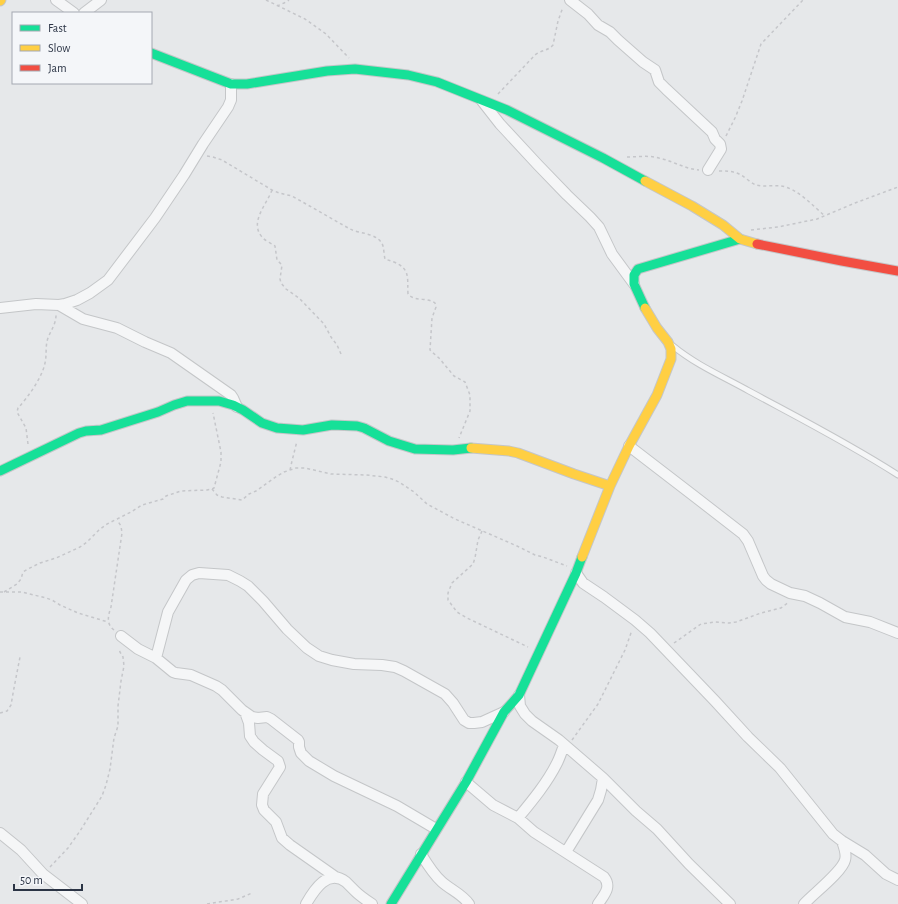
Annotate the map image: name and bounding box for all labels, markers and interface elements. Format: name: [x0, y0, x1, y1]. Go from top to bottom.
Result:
legend: [12, 12, 152, 84]
text: Fast: [48, 22, 67, 34]
text: Slow: [48, 42, 70, 54]
text: Jam: [48, 62, 67, 74]
scale bar: [14, 866, 82, 892]
text: 50 m: [20, 874, 43, 886]

